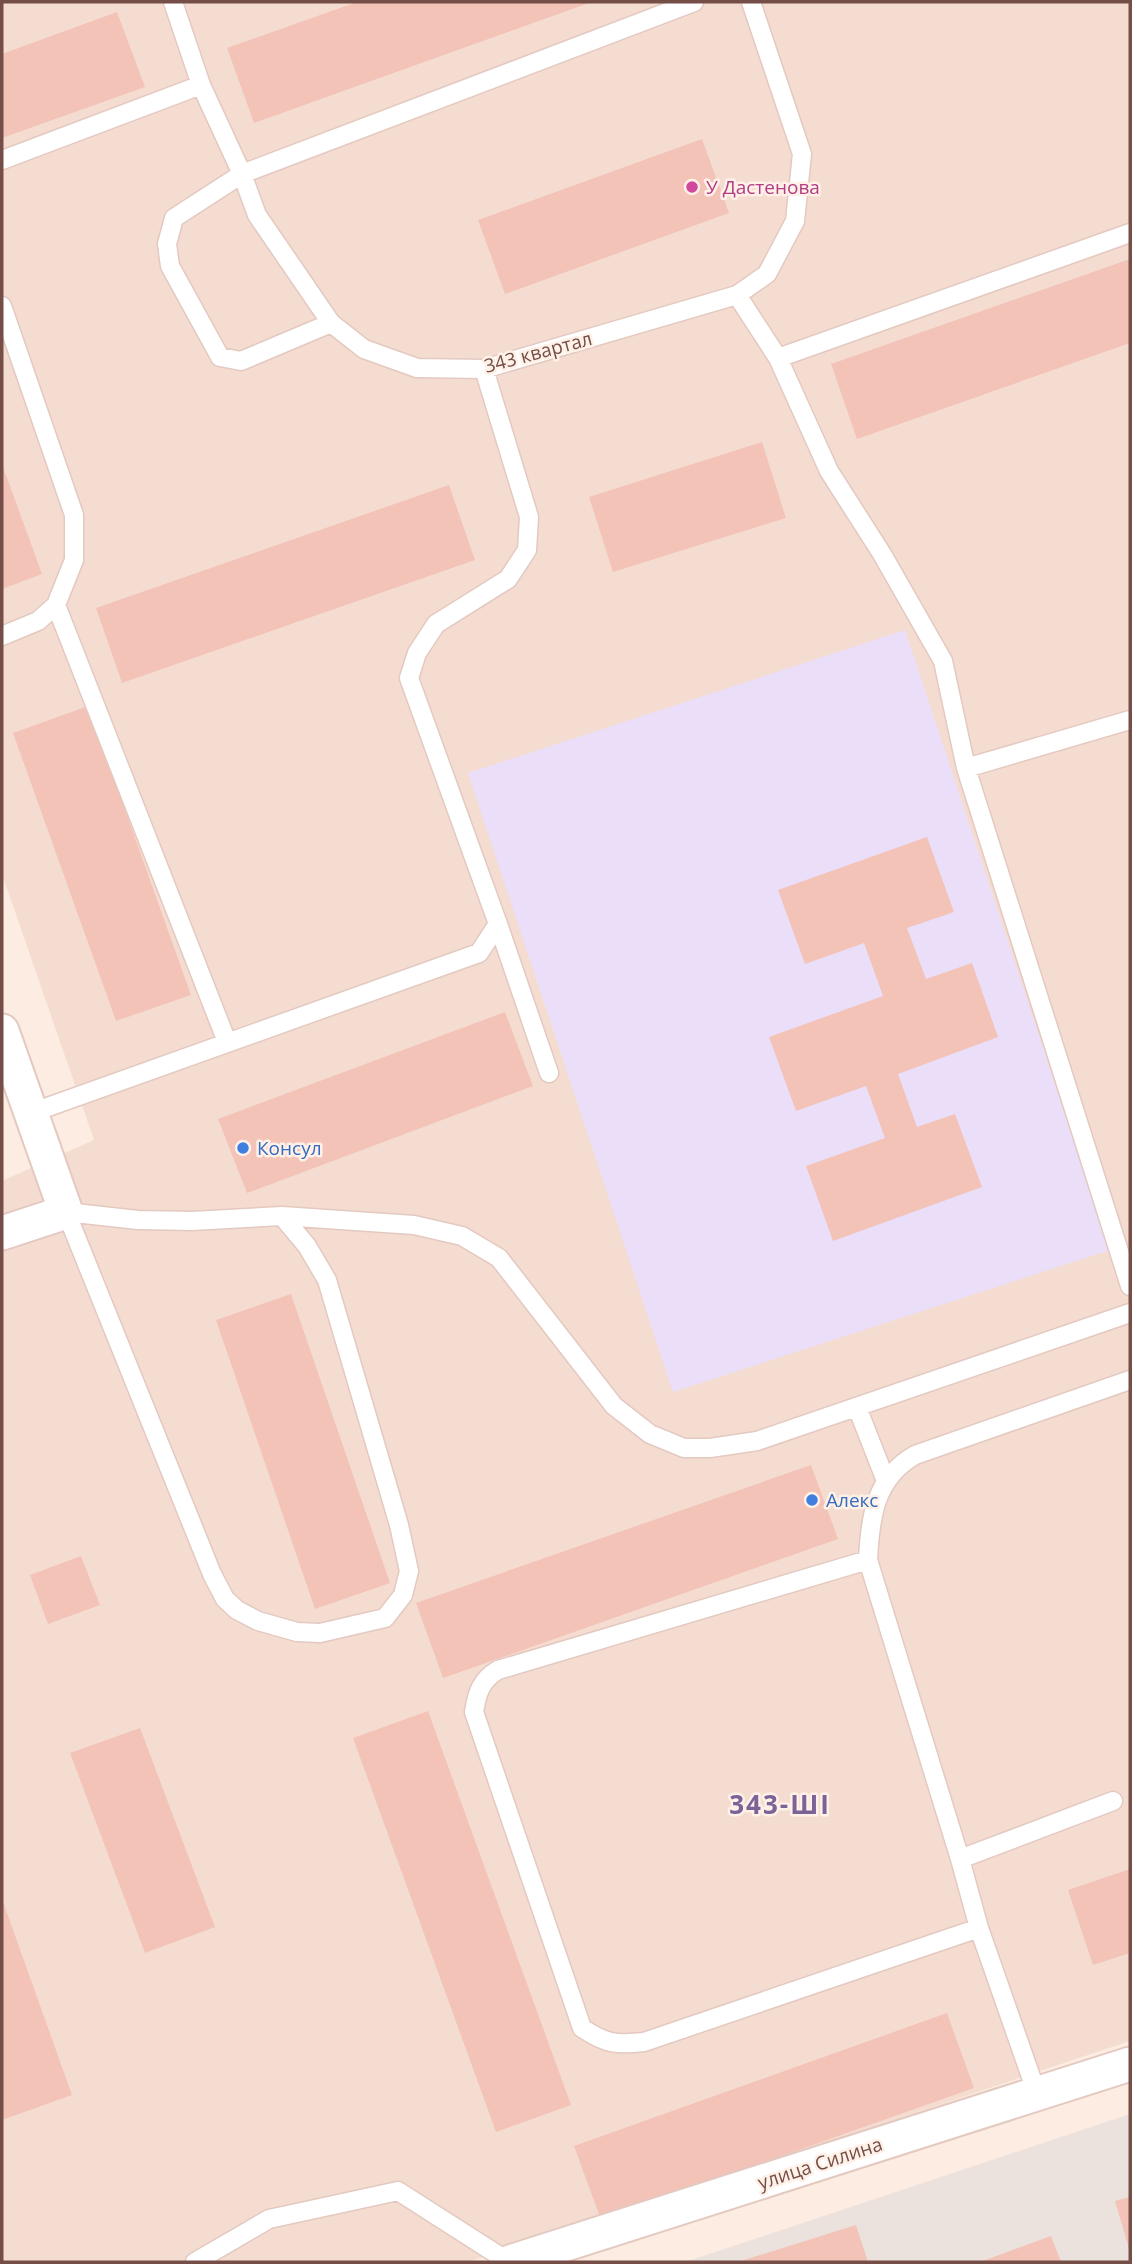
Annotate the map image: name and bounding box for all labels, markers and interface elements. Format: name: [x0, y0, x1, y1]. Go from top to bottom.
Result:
place label: У Дастенова: [706, 174, 820, 200]
marker: У Дастенова: [684, 179, 700, 195]
street label: 343 квартал: [481, 325, 595, 379]
place label: Консул: [257, 1135, 322, 1161]
marker: Консул: [235, 1140, 251, 1156]
place label: Алекс: [826, 1487, 878, 1513]
marker: Алекс: [804, 1492, 820, 1508]
district label: 343-ШІ: [729, 1786, 831, 1822]
street label: улица Силина: [754, 2131, 886, 2195]

